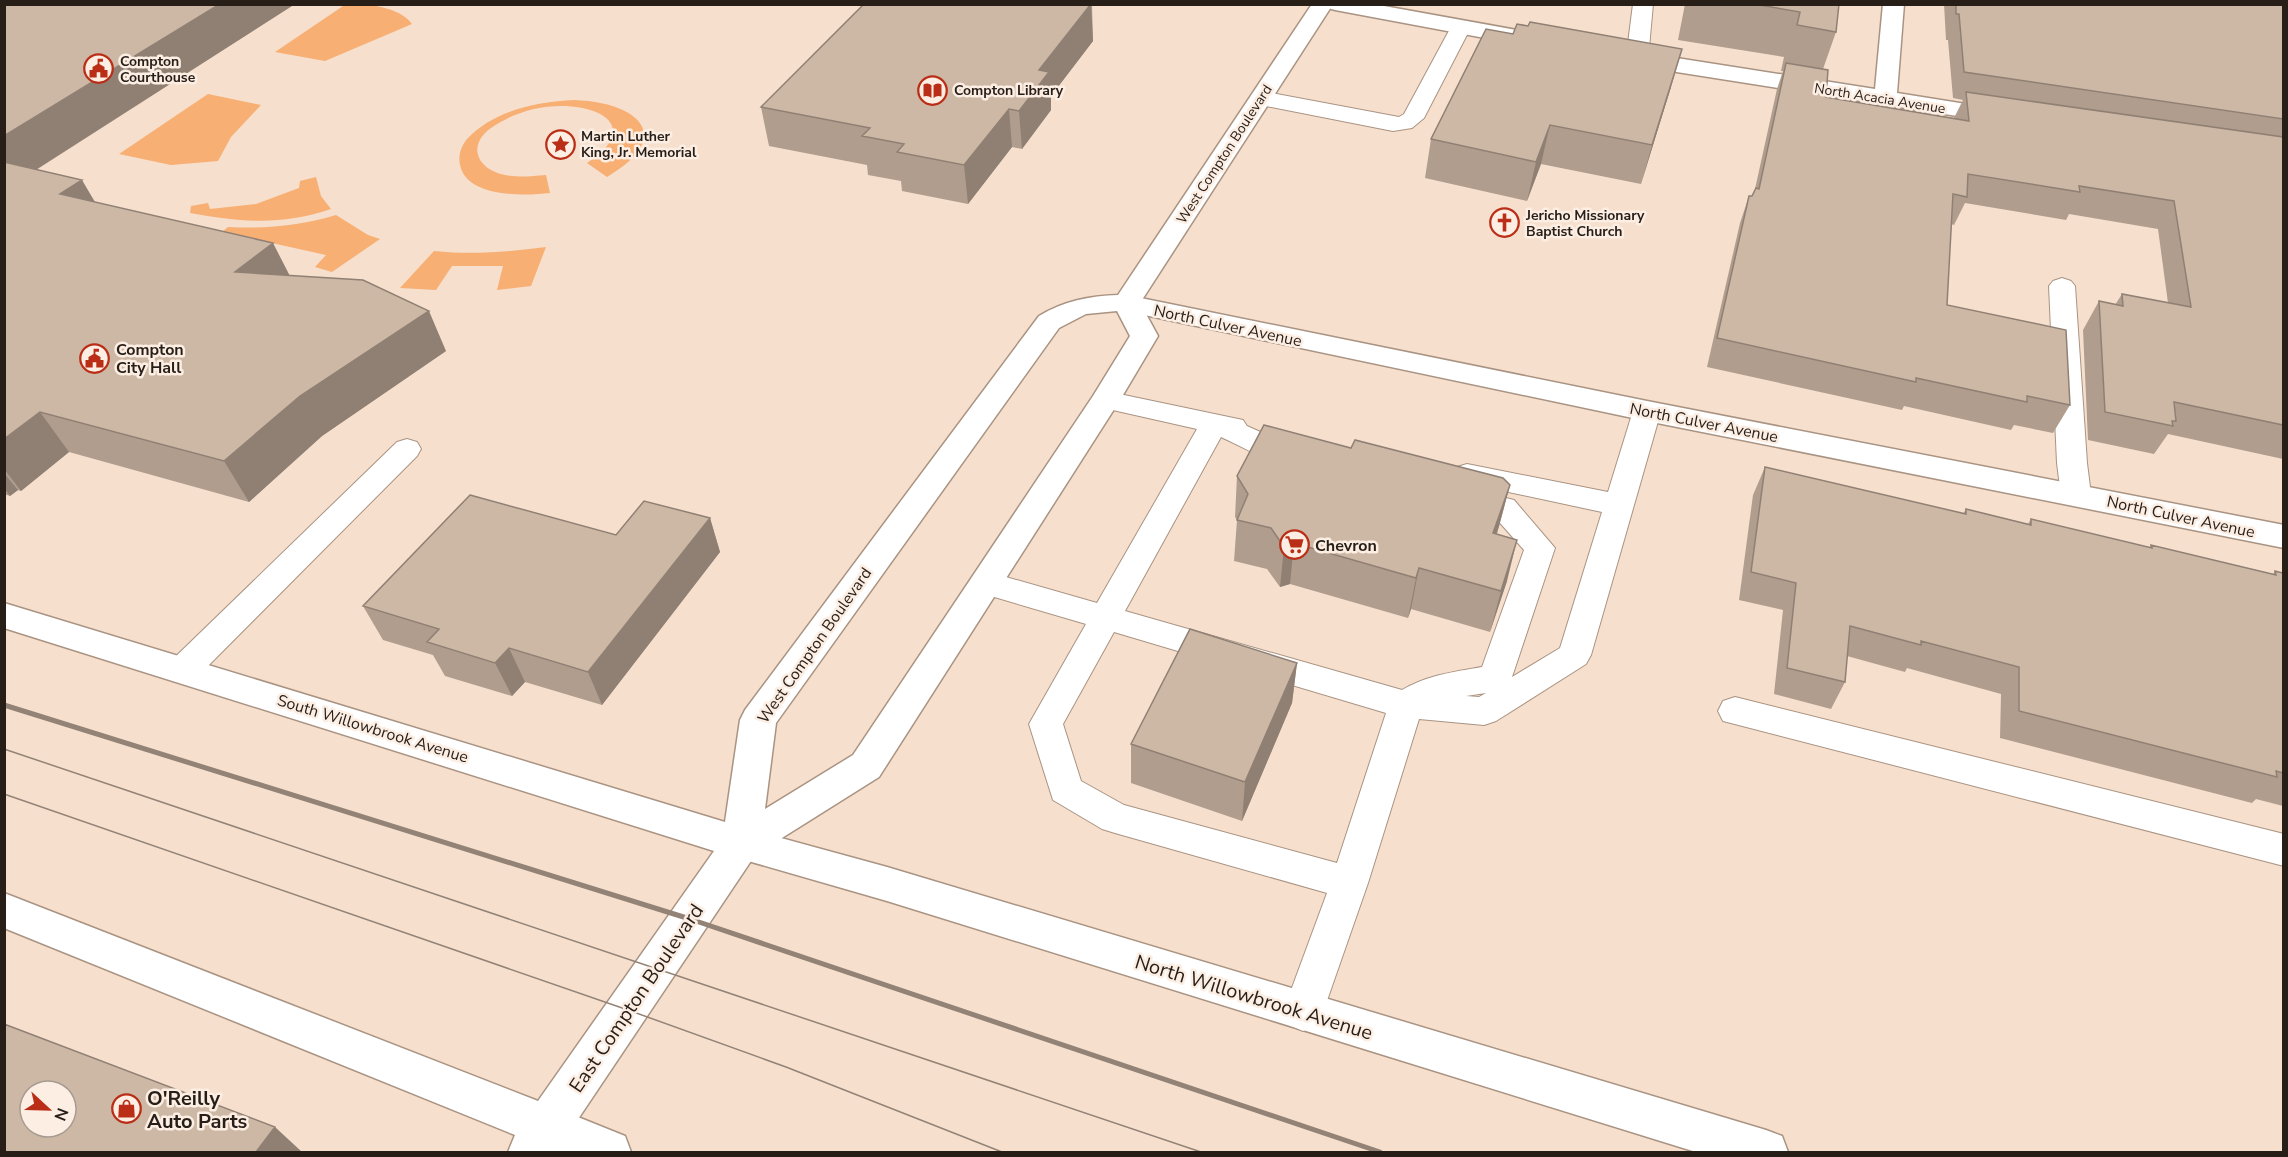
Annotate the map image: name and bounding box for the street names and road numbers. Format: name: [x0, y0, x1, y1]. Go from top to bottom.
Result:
street label: North Acacia Avenue: [1813, 79, 1947, 118]
street label: West Compton Boulevard: [1172, 81, 1277, 227]
street label: North Culver Avenue: [1152, 300, 1304, 352]
street label: North Culver Avenue: [1628, 398, 1780, 448]
street label: North Culver Avenue: [2105, 491, 2257, 543]
street label: West Compton Boulevard: [753, 563, 877, 728]
street label: South Willowbrook Avenue: [274, 689, 471, 769]
street label: East Compton Boulevard: [563, 899, 710, 1098]
street label: North Willowbrook Avenue: [1132, 948, 1376, 1047]

